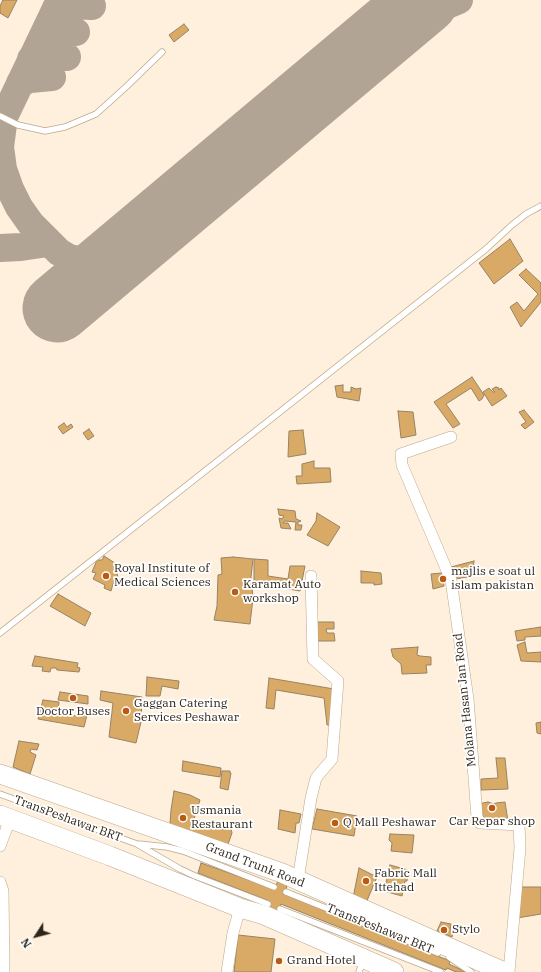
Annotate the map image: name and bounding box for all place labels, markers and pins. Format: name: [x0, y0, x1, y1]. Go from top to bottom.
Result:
place label: Royal Institute of Medical Sciences: [114, 562, 211, 590]
place label: majlis e soat ul islam pakistan: [451, 565, 535, 593]
marker: Royal Institute of Medical Sciences: [101, 571, 111, 581]
marker: majlis e soat ul islam pakistan: [438, 574, 448, 584]
place label: Karamat Auto workshop: [243, 578, 321, 606]
marker: Karamat Auto workshop: [230, 587, 240, 597]
marker: Doctor Buses: [68, 693, 78, 703]
place label: Gaggan Catering Services Peshawar: [134, 697, 239, 725]
place label: Doctor Buses: [36, 705, 110, 719]
marker: Gaggan Catering Services Peshawar: [121, 706, 131, 716]
marker: Car Repar shop: [487, 803, 497, 813]
place label: Usmania Restaurant: [191, 804, 253, 832]
marker: Usmania Restaurant: [178, 813, 188, 823]
place label: Car Repar shop: [449, 815, 535, 829]
place label: Q Mall Peshawar: [343, 816, 436, 830]
marker: Q Mall Peshawar: [330, 818, 340, 828]
place label: Fabric Mall Ittehad: [374, 867, 437, 895]
marker: Fabric Mall Ittehad: [361, 876, 371, 886]
place label: Stylo: [452, 923, 480, 937]
marker: Stylo: [439, 925, 449, 935]
place label: Grand Hotel: [287, 954, 356, 968]
marker: Grand Hotel: [274, 956, 284, 966]

